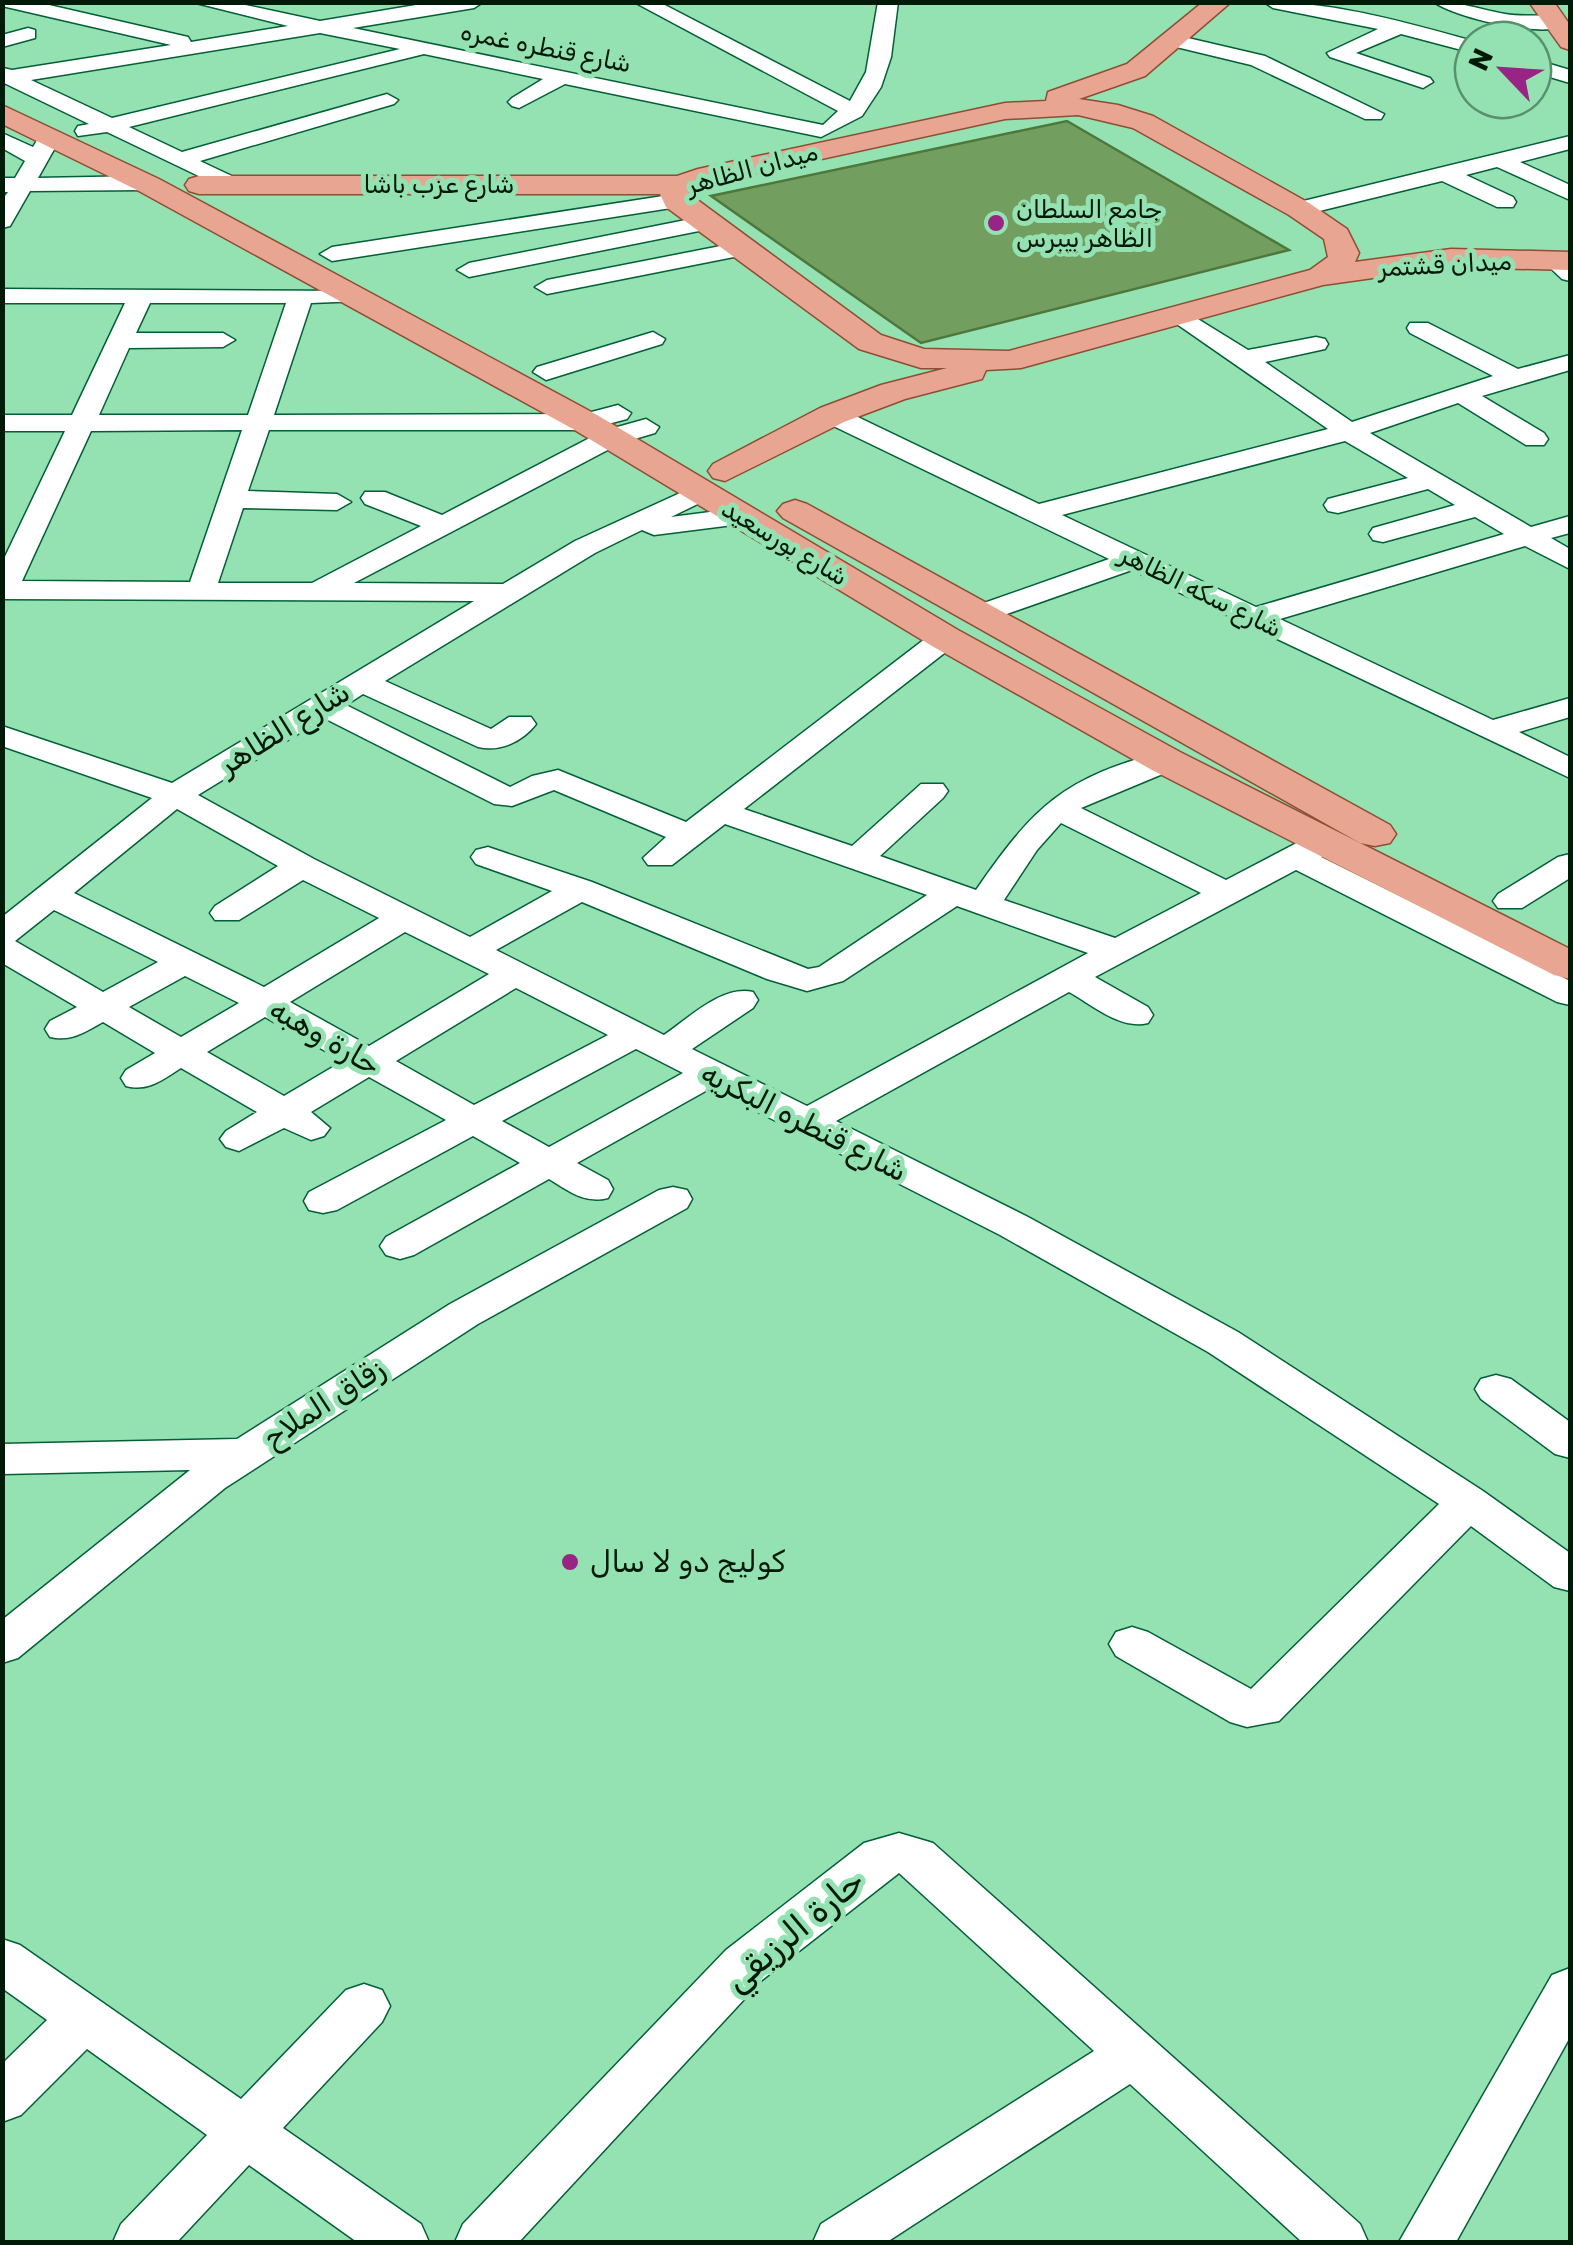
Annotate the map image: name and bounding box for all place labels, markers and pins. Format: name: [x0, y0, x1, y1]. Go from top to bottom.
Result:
place label: جامع السلطان الظاهر بيبرس: [1016, 195, 1162, 253]
marker: جامع السلطان الظاهر بيبرس: [985, 212, 1007, 234]
place label: كوليج دو لا سال: [590, 1544, 786, 1583]
marker: كوليج دو لا سال: [559, 1551, 581, 1573]

